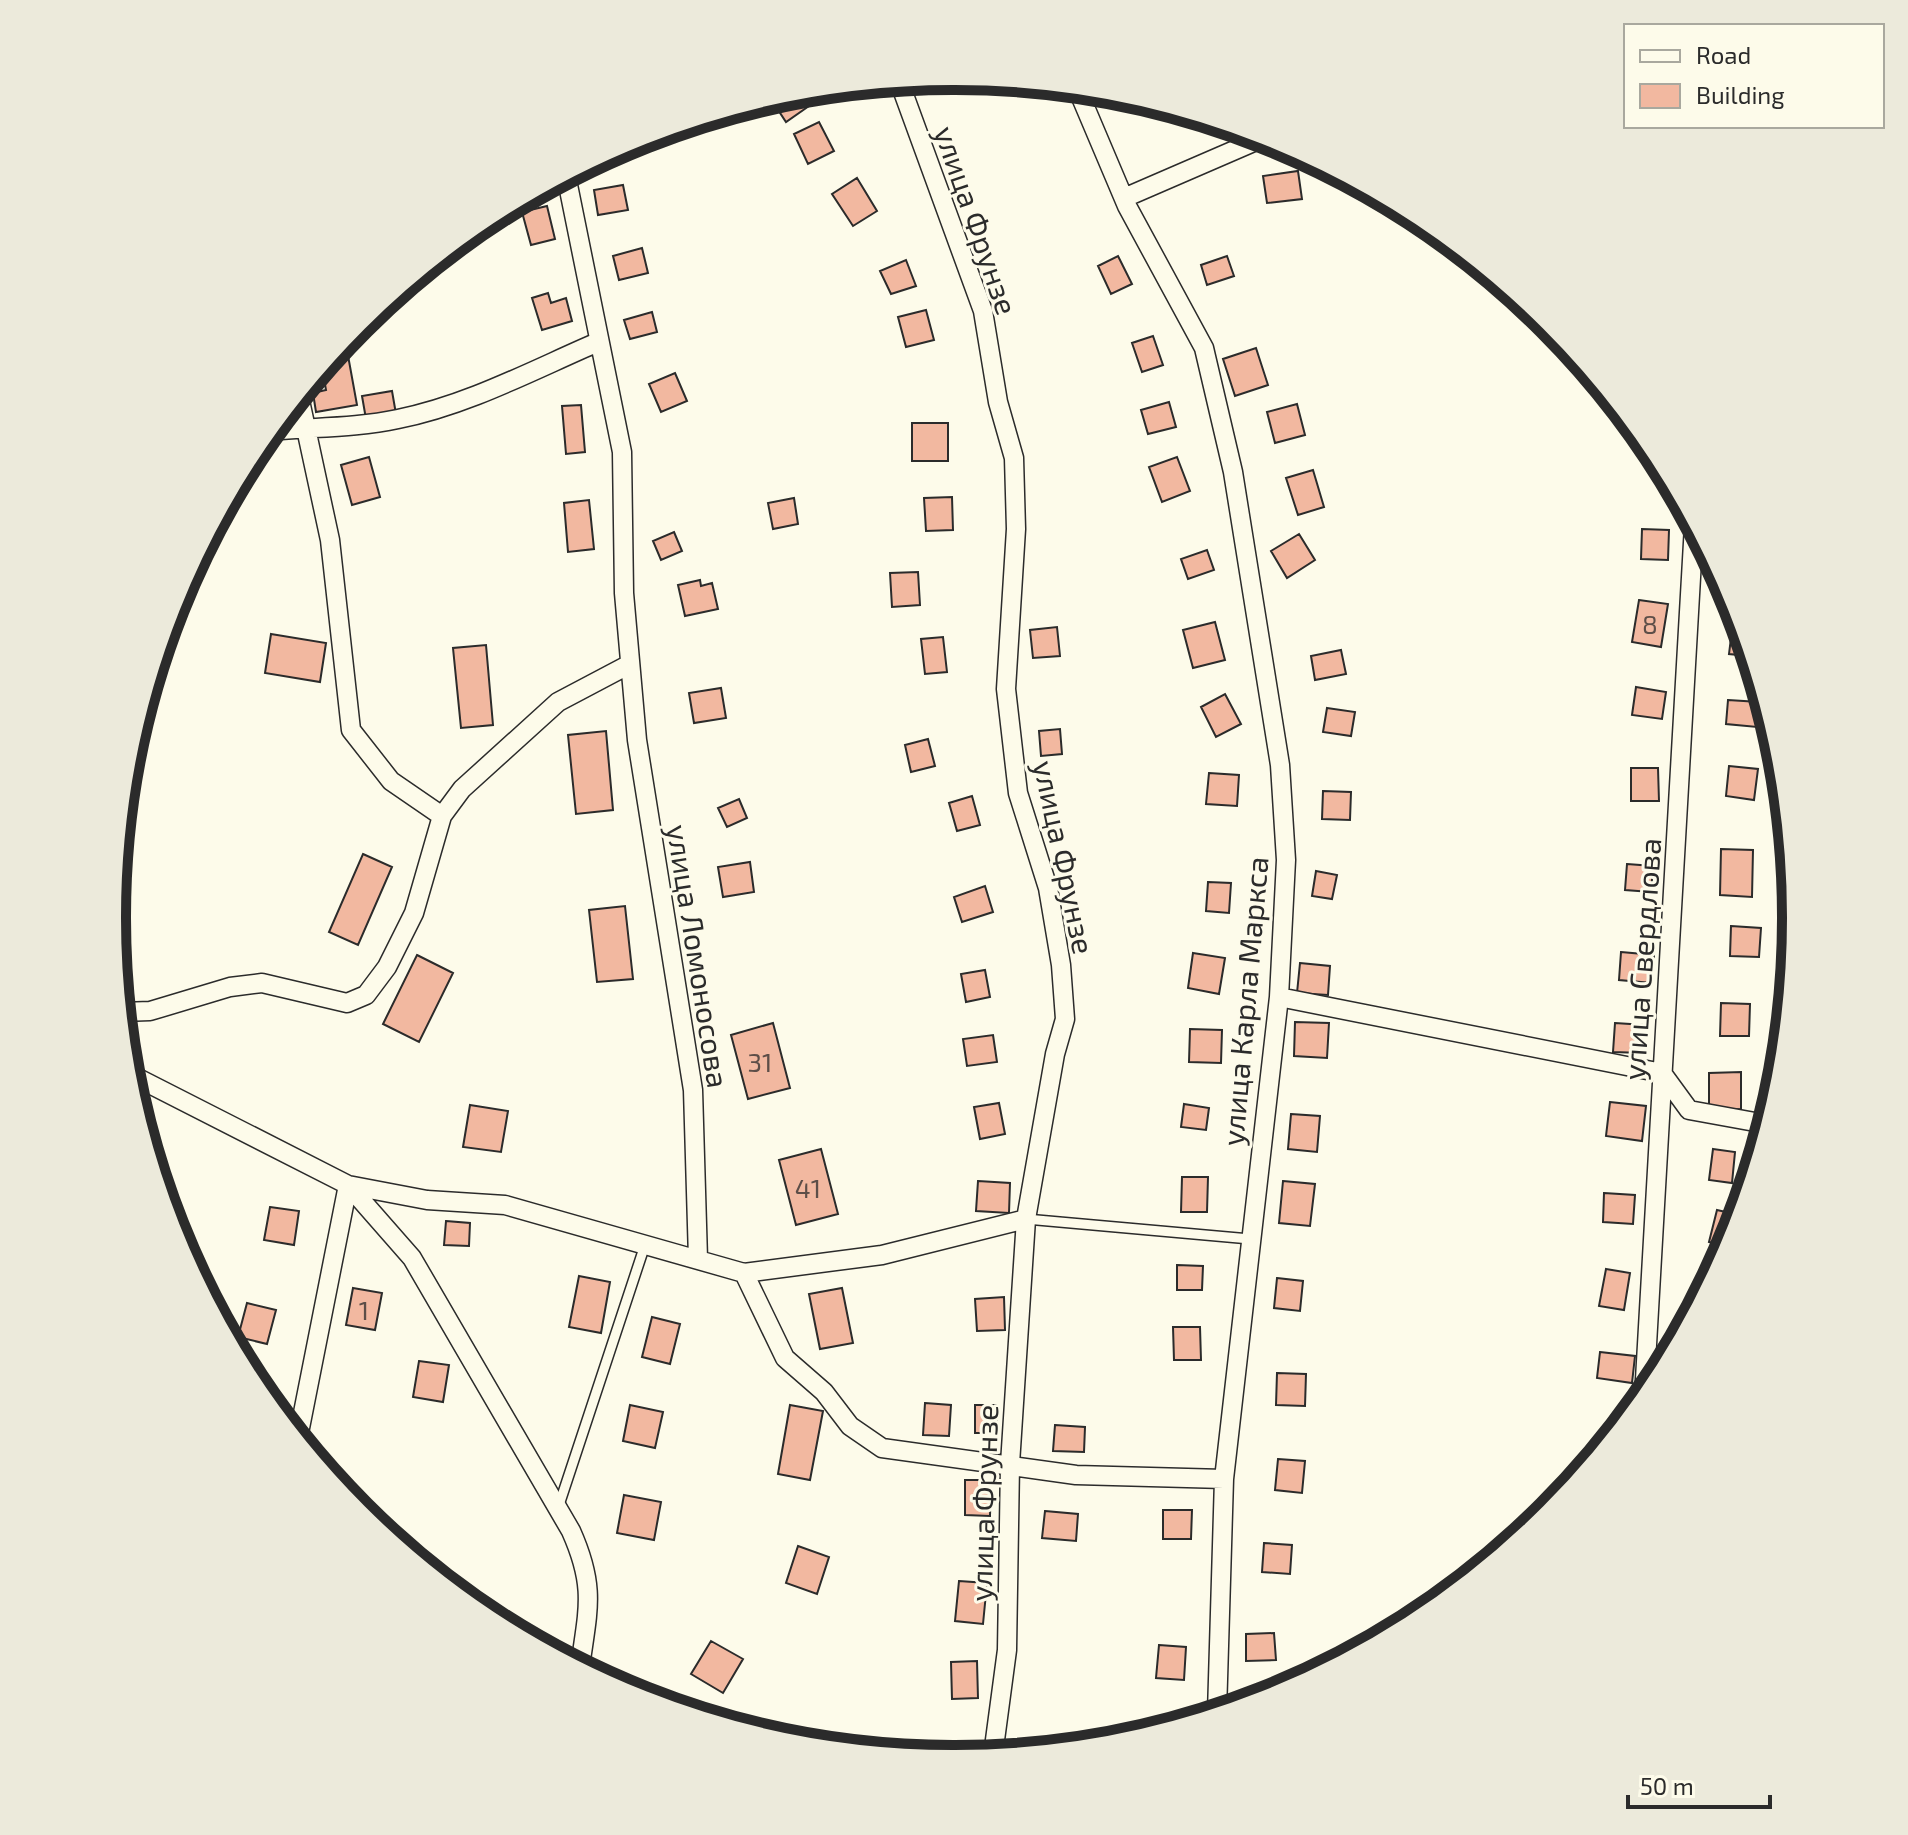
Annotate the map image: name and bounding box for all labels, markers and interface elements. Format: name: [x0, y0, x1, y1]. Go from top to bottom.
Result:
legend: [1624, 24, 1884, 128]
text: Road: [1696, 40, 1751, 69]
text: Building: [1696, 80, 1785, 109]
street label: улица Фрунзе: [927, 121, 1026, 319]
house number: 8: [1642, 608, 1658, 639]
street label: улица Фрунзе: [1026, 757, 1103, 957]
street label: улица Ломоносова: [659, 822, 738, 1090]
street label: улица Свердлова: [1615, 837, 1668, 1081]
street label: улица Карла Маркса: [1213, 855, 1276, 1147]
house number: 31: [748, 1046, 772, 1077]
house number: 41: [795, 1172, 821, 1203]
house number: 1: [359, 1294, 369, 1325]
street label: улица Фрунзе: [962, 1404, 1005, 1602]
scale bar: [1628, 1759, 1770, 1809]
text: 50 m: [1640, 1771, 1694, 1800]

